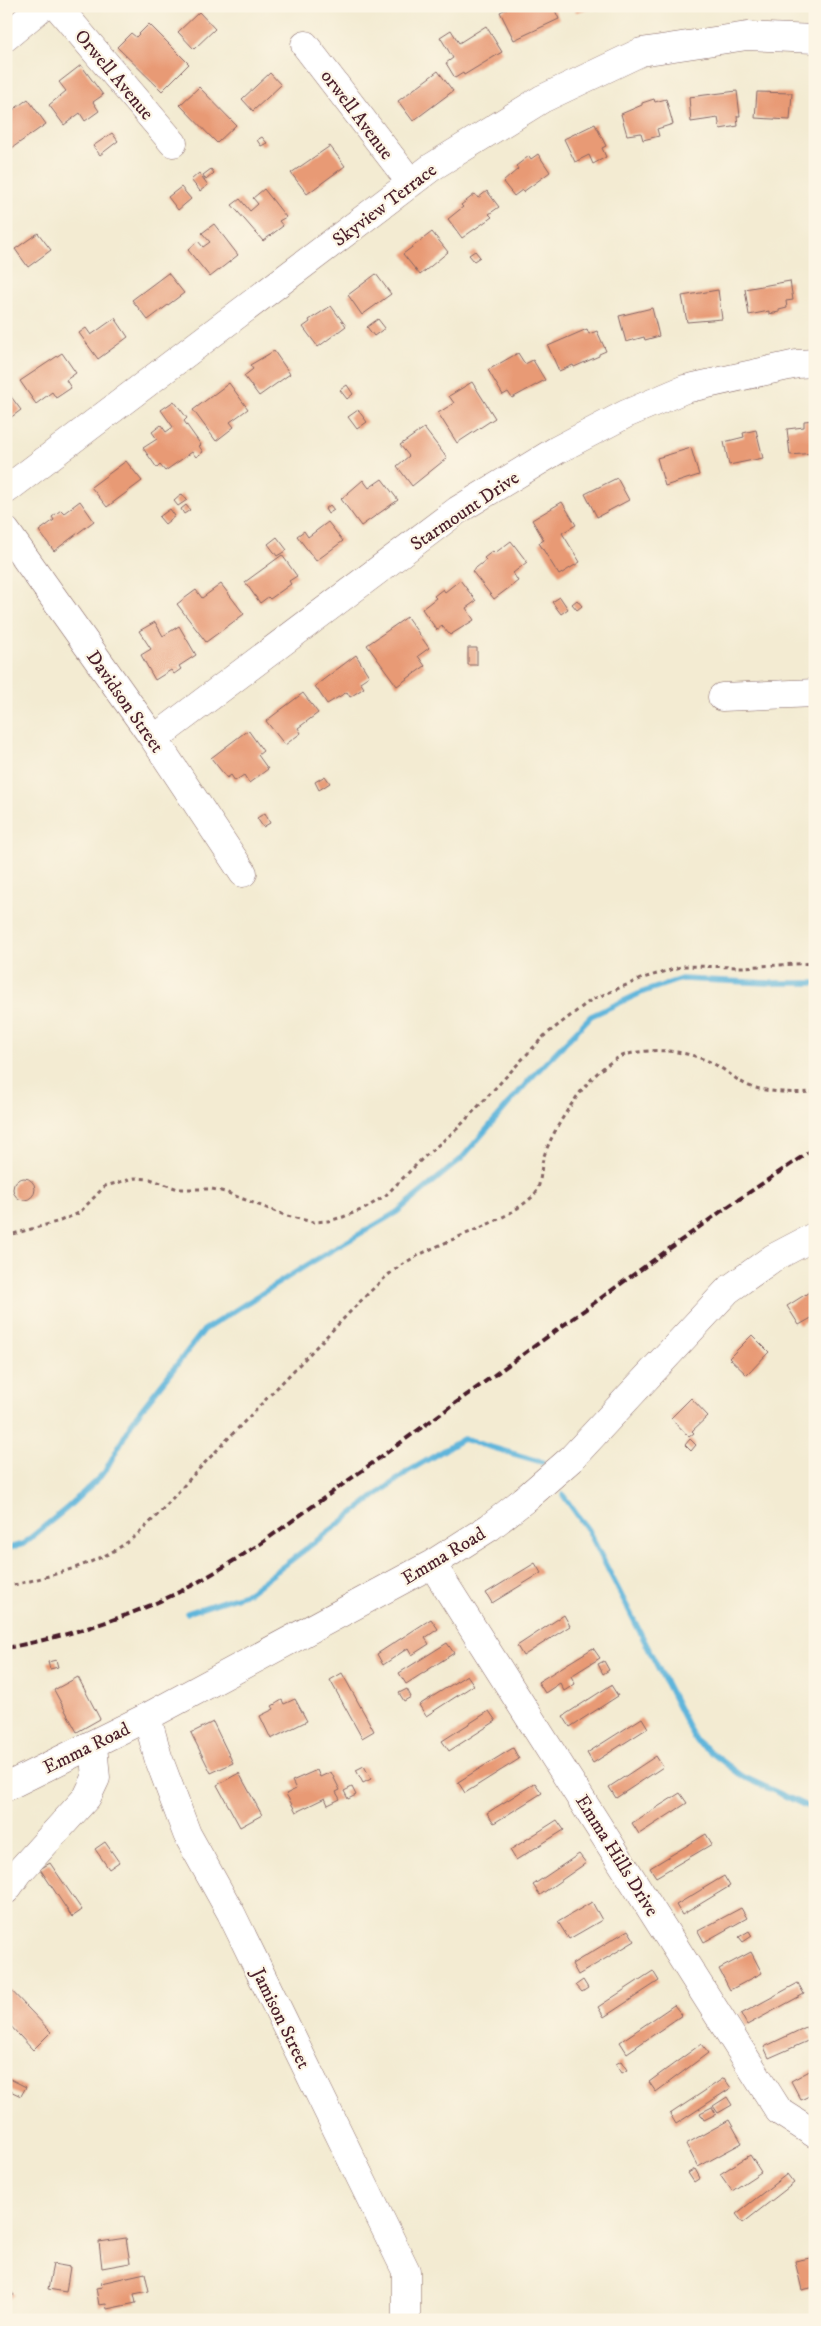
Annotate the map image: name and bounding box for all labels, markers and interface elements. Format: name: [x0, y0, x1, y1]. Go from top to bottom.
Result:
street label: Orwell Avenue: [69, 25, 158, 125]
street label: orwell Avenue: [316, 65, 398, 165]
street label: Skyview Terrace: [328, 159, 442, 252]
street label: Starmount Drive: [406, 466, 524, 556]
street label: Davidson Street: [81, 646, 168, 757]
street label: Emma Road: [398, 1522, 490, 1590]
street label: Emma Road: [40, 1717, 134, 1779]
street label: Emma Hills Drive: [570, 1791, 663, 1921]
street label: Jamison Street: [246, 1963, 315, 2073]

